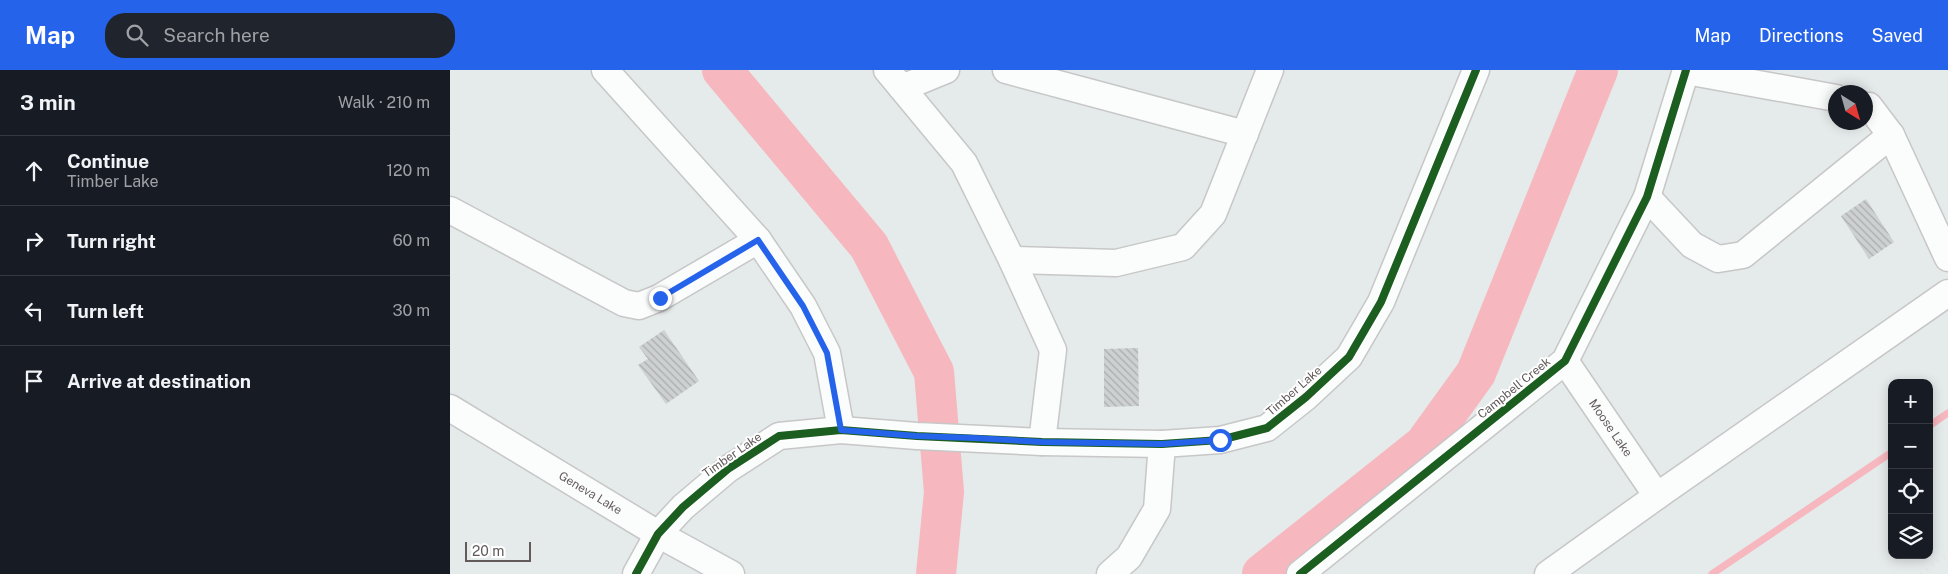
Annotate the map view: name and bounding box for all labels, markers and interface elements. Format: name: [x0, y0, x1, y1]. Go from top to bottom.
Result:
search box: [105, 13, 455, 58]
text: Map: [25, 21, 75, 49]
icon: search: [123, 21, 151, 49]
text: Search here: [163, 24, 270, 46]
text: Map: [1694, 25, 1731, 46]
text: Directions: [1759, 25, 1844, 46]
text: Saved: [1872, 25, 1923, 46]
north arrow: [1828, 85, 1873, 130]
text: 3 min: [20, 90, 76, 115]
text: Walk · 210 m: [338, 93, 430, 112]
text: Continue: [67, 150, 149, 172]
icon: ahead: [20, 157, 48, 185]
text: 120 m: [386, 161, 430, 180]
text: Timber Lake: [67, 172, 159, 191]
icon: right: [20, 227, 48, 255]
text: Turn right: [67, 230, 156, 252]
text: 60 m: [393, 231, 430, 250]
route end: [649, 287, 672, 310]
icon: left: [20, 297, 48, 325]
text: Turn left: [67, 300, 144, 322]
text: 30 m: [393, 301, 430, 320]
street label: Campbell Creek: [1475, 354, 1553, 422]
street label: Timber Lake: [1263, 363, 1325, 419]
icon: arrive: [20, 367, 48, 395]
text: Arrive at destination: [67, 370, 251, 392]
map controls: [1888, 379, 1933, 559]
button: +: [1888, 379, 1933, 424]
street label: Moose Lake: [1586, 397, 1635, 460]
button: −: [1888, 424, 1933, 469]
street label: Timber Lake: [700, 429, 764, 480]
route start: [1209, 429, 1232, 452]
street label: Geneva Lake: [556, 468, 625, 518]
button: locate: [1888, 469, 1933, 514]
button: layers: [1888, 514, 1933, 559]
scale bar: [465, 539, 531, 562]
text: 20 m: [472, 543, 504, 559]

